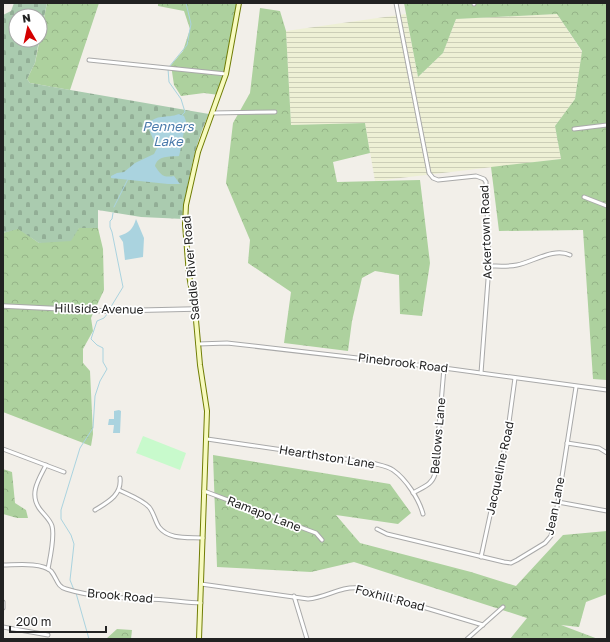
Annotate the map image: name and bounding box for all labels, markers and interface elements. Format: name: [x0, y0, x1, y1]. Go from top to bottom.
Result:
north arrow: [8, 8, 48, 48]
text: N: [21, 11, 32, 25]
water label: Penners Lake: [142, 118, 195, 149]
street label: Ackertown Road: [476, 185, 495, 279]
street label: Saddle River Road: [178, 215, 203, 321]
street label: Hillside Avenue: [54, 300, 144, 317]
street label: Pinebrook Road: [357, 350, 449, 375]
street label: Bellows Lane: [427, 397, 448, 475]
street label: Jacqueline Road: [482, 420, 517, 516]
street label: Hearthston Lane: [278, 442, 376, 471]
street label: Jean Lane: [542, 476, 567, 536]
street label: Ramapo Lane: [225, 493, 303, 535]
street label: Foxhill Road: [354, 581, 426, 614]
street label: Brook Road: [86, 585, 154, 606]
scale bar: [10, 608, 106, 634]
text: 200 m: [16, 614, 51, 629]

